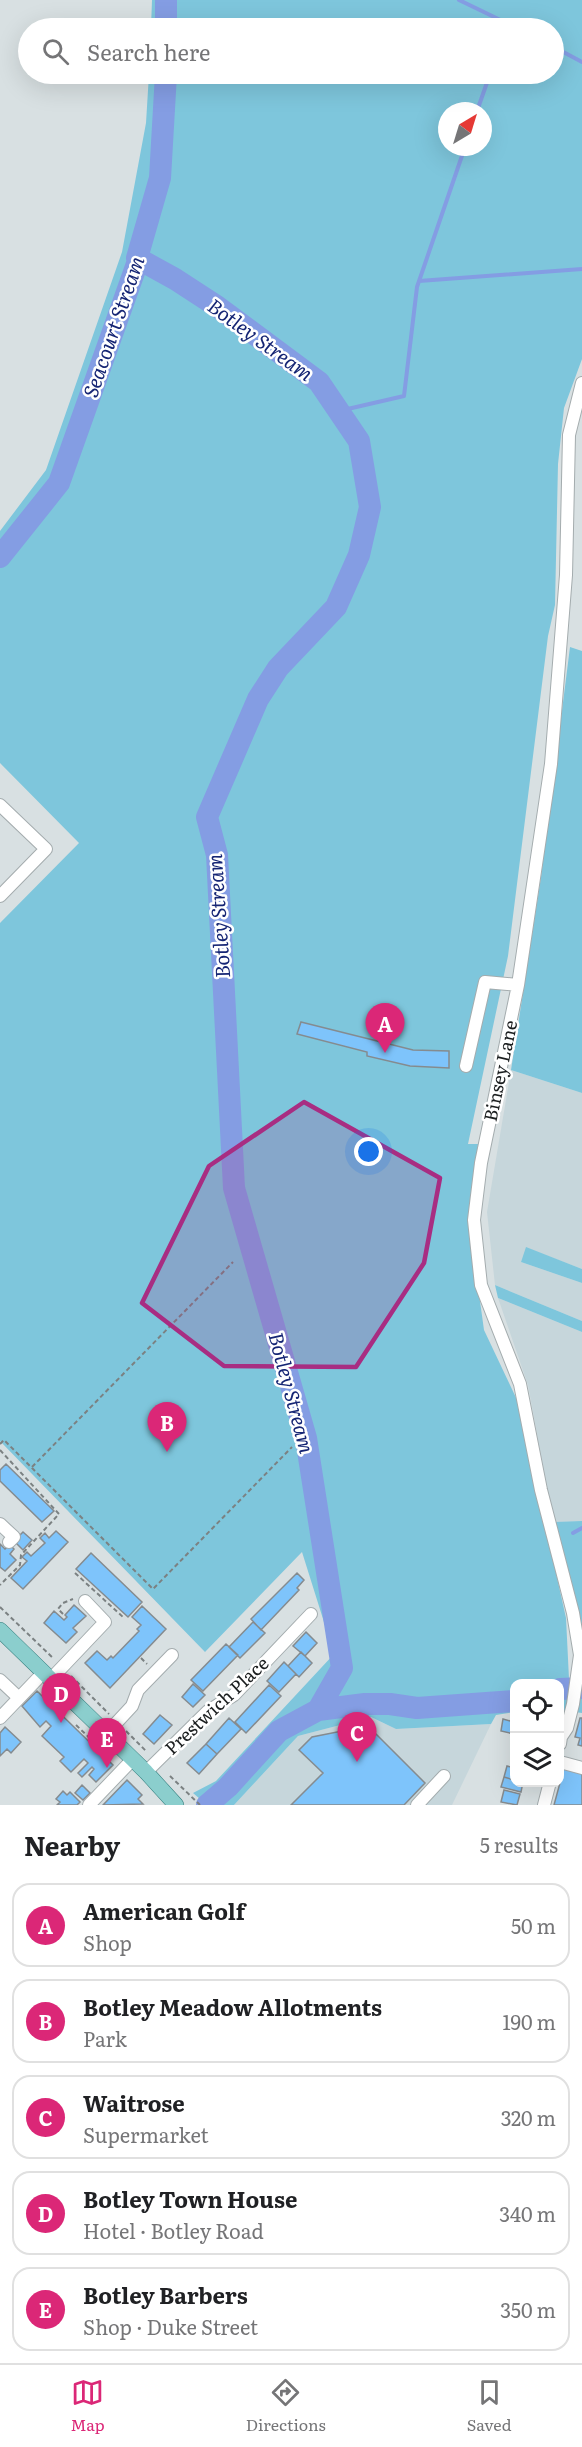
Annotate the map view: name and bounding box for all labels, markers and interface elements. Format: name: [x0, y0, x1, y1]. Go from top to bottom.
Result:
search box: [18, 18, 564, 84]
icon: search: [39, 35, 72, 68]
text: Search here: [87, 35, 210, 68]
north arrow: [438, 102, 492, 156]
water label: Seacourt Stream: [74, 251, 150, 401]
water label: Botley Stream: [202, 290, 321, 387]
water label: Botley Stream: [198, 853, 236, 979]
pin: A: [366, 1004, 404, 1053]
street label: Binsey Lane: [476, 1018, 523, 1124]
your location: [354, 1137, 383, 1166]
water label: Botley Stream: [262, 1329, 324, 1457]
pin: B: [148, 1402, 186, 1452]
street label: Prestwich Place: [158, 1649, 274, 1760]
pin: D: [42, 1674, 80, 1723]
map controls: [510, 1679, 564, 1787]
button: locate: [510, 1679, 564, 1733]
pin: C: [338, 1712, 376, 1762]
pin: E: [88, 1718, 126, 1768]
button: layers: [510, 1733, 564, 1787]
text: Nearby: [24, 1825, 120, 1864]
text: 5 results: [480, 1829, 558, 1859]
text: American Golf: [83, 1894, 245, 1927]
text: A: [38, 1910, 53, 1940]
text: 50 m: [511, 1910, 556, 1940]
text: Shop: [83, 1927, 132, 1957]
text: Botley Meadow Allotments: [83, 1990, 382, 2023]
text: B: [39, 2006, 52, 2036]
text: 190 m: [502, 2006, 556, 2036]
text: Park: [83, 2023, 127, 2053]
text: Waitrose: [83, 2086, 185, 2119]
text: C: [38, 2102, 53, 2132]
text: 320 m: [501, 2102, 556, 2132]
text: Supermarket: [83, 2119, 209, 2149]
text: Botley Town House: [83, 2182, 297, 2215]
text: D: [38, 2198, 53, 2228]
text: 340 m: [499, 2198, 556, 2228]
text: Hotel · Botley Road: [83, 2215, 264, 2245]
text: Botley Barbers: [83, 2278, 248, 2311]
text: E: [39, 2294, 52, 2324]
text: 350 m: [500, 2294, 556, 2324]
text: Shop · Duke Street: [83, 2311, 258, 2341]
tab: Map: [71, 2376, 105, 2436]
tab: Directions: [246, 2376, 326, 2436]
tab: Saved: [467, 2376, 511, 2436]

